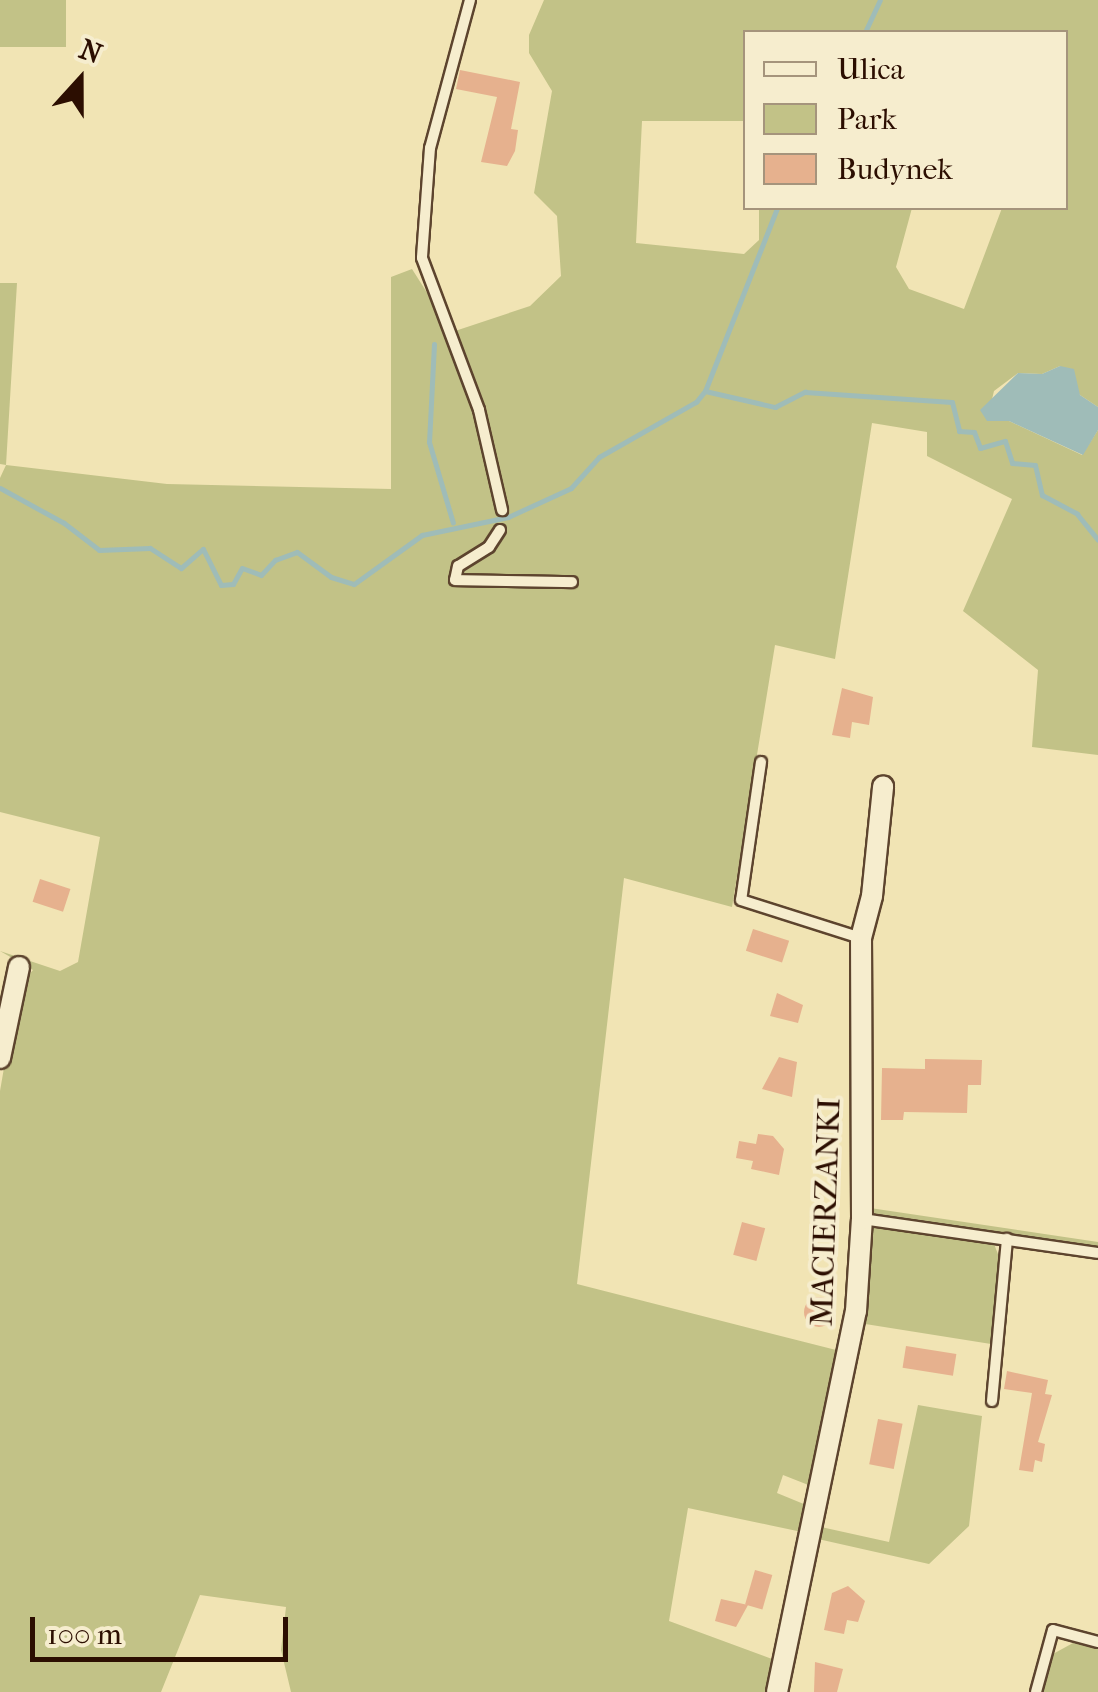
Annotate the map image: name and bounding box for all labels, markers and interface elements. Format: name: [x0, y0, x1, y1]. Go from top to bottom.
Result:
north arrow: [30, 30, 130, 130]
legend: [743, 30, 1068, 210]
text: N: [75, 32, 107, 71]
text: Ulica: [837, 52, 904, 87]
text: Park: [837, 102, 897, 137]
text: Budynek: [837, 152, 953, 187]
street label: MACIERZANKI: [803, 1097, 849, 1327]
scale bar: [35, 1597, 292, 1659]
text: 100 m: [47, 1617, 122, 1652]

